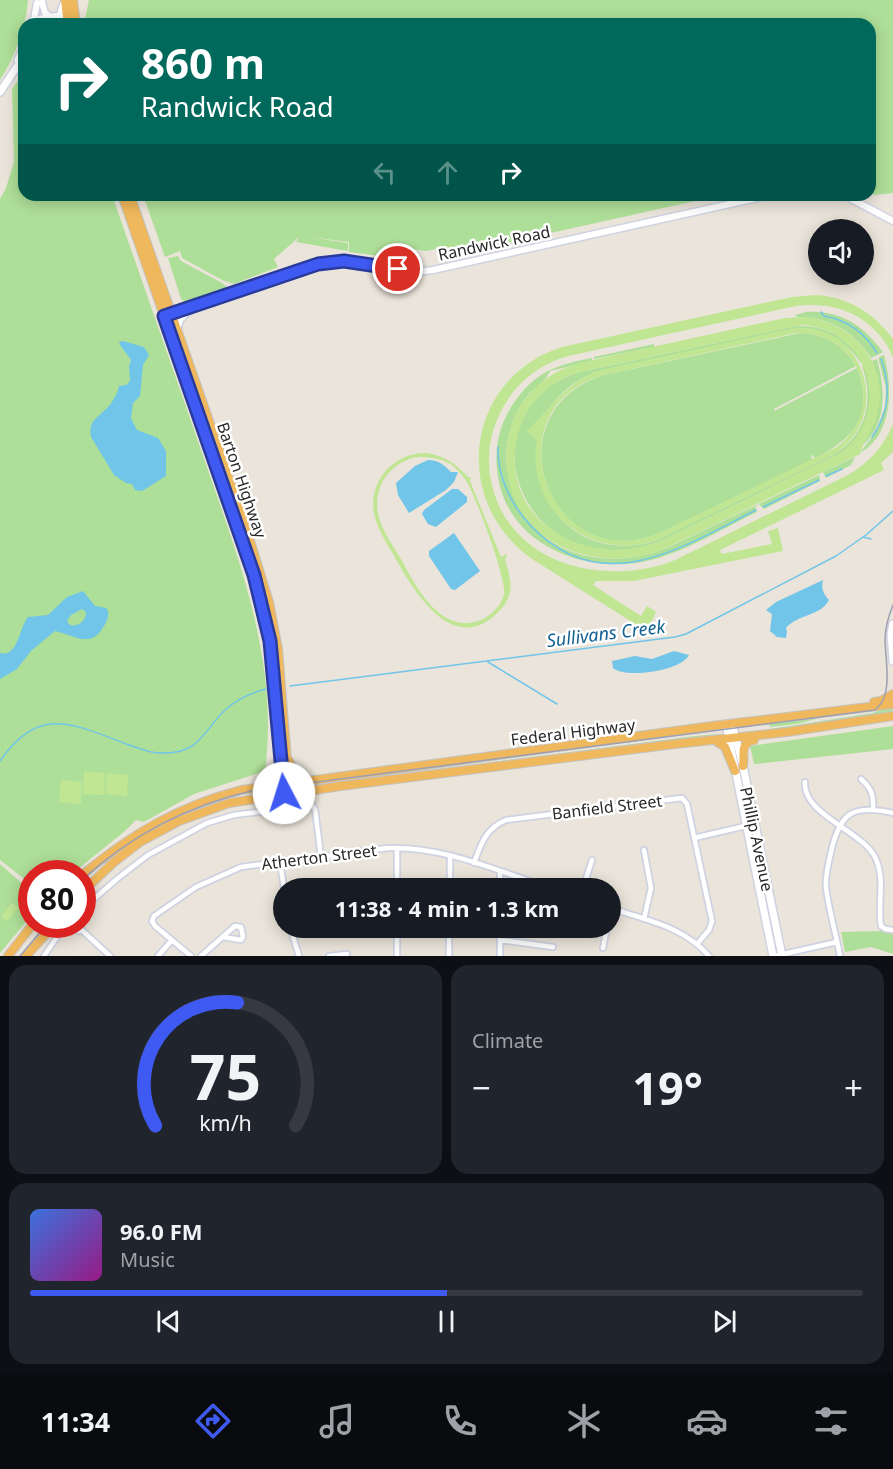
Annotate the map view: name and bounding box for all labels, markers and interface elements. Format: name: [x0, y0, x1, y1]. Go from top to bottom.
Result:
text: 860 m: [141, 34, 265, 91]
icon: right: [42, 42, 120, 120]
text: Randwick Road: [141, 88, 334, 125]
icon: left: [368, 156, 401, 189]
icon: ahead: [431, 156, 464, 189]
icon: right: [494, 156, 527, 189]
map controls: [808, 219, 874, 285]
button: sound: [808, 219, 874, 285]
street label: Randwick Road: [436, 220, 552, 266]
pin: [372, 243, 423, 294]
icon: arrive: [381, 252, 414, 285]
street label: Barton Highway: [212, 419, 272, 542]
water label: Sullivans Creek: [545, 614, 668, 652]
street label: Federal Highway: [510, 713, 637, 751]
position arrow: [252, 761, 316, 825]
street label: Phillip Avenue: [735, 785, 779, 893]
street label: Banfield Street: [551, 789, 664, 825]
street label: Atherton Street: [260, 839, 378, 875]
speed limit sign: 80: [18, 860, 96, 938]
text: 11:38 · 4 min · 1.3 km: [335, 893, 559, 923]
text: Climate: [472, 1027, 543, 1054]
text: 75: [190, 1033, 261, 1118]
text: 19°: [632, 1057, 703, 1118]
text: −: [472, 1065, 491, 1110]
text: +: [844, 1065, 863, 1110]
text: km/h: [199, 1109, 252, 1138]
text: 96.0 FM: [120, 1216, 202, 1246]
text: Music: [120, 1246, 175, 1273]
icon: previous: [152, 1305, 185, 1338]
icon: pause: [430, 1305, 463, 1338]
icon: next: [708, 1305, 741, 1338]
icon: directions: [192, 1400, 234, 1442]
icon: music: [316, 1400, 358, 1442]
icon: phone: [439, 1400, 481, 1442]
icon: climate: [563, 1400, 605, 1442]
icon: car: [686, 1400, 728, 1442]
icon: filters: [810, 1400, 852, 1442]
text: 11:34: [41, 1403, 110, 1440]

